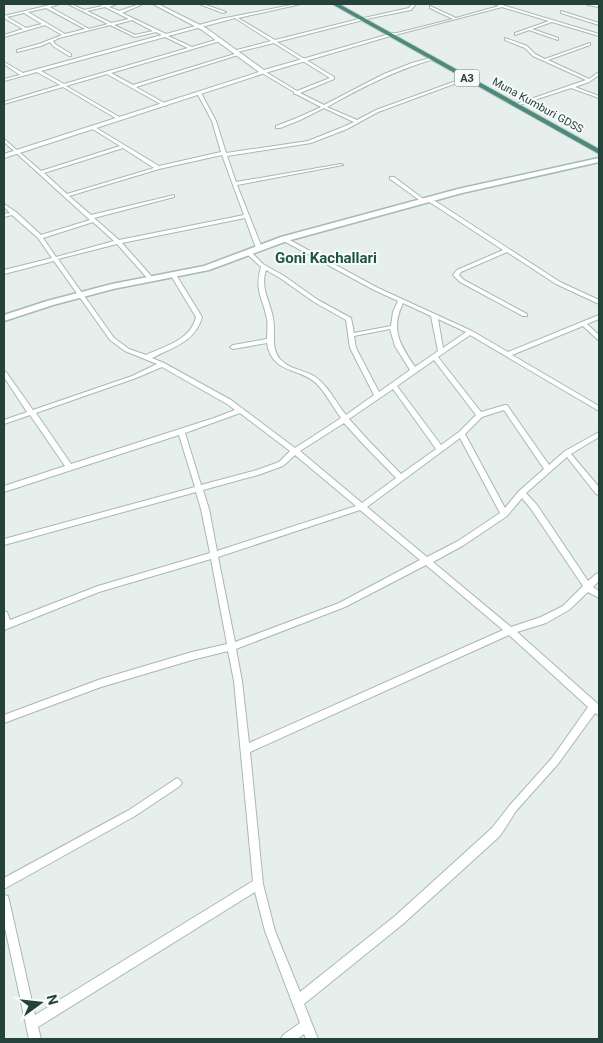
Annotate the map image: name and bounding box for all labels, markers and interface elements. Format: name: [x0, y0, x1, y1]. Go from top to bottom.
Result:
road number: A3: [454, 70, 480, 86]
street label: Muna Kumburi GDSS: [490, 75, 586, 136]
district label: Goni Kachallari: [275, 249, 377, 267]
north arrow: [15, 978, 65, 1028]
text: N: [44, 993, 62, 1006]

